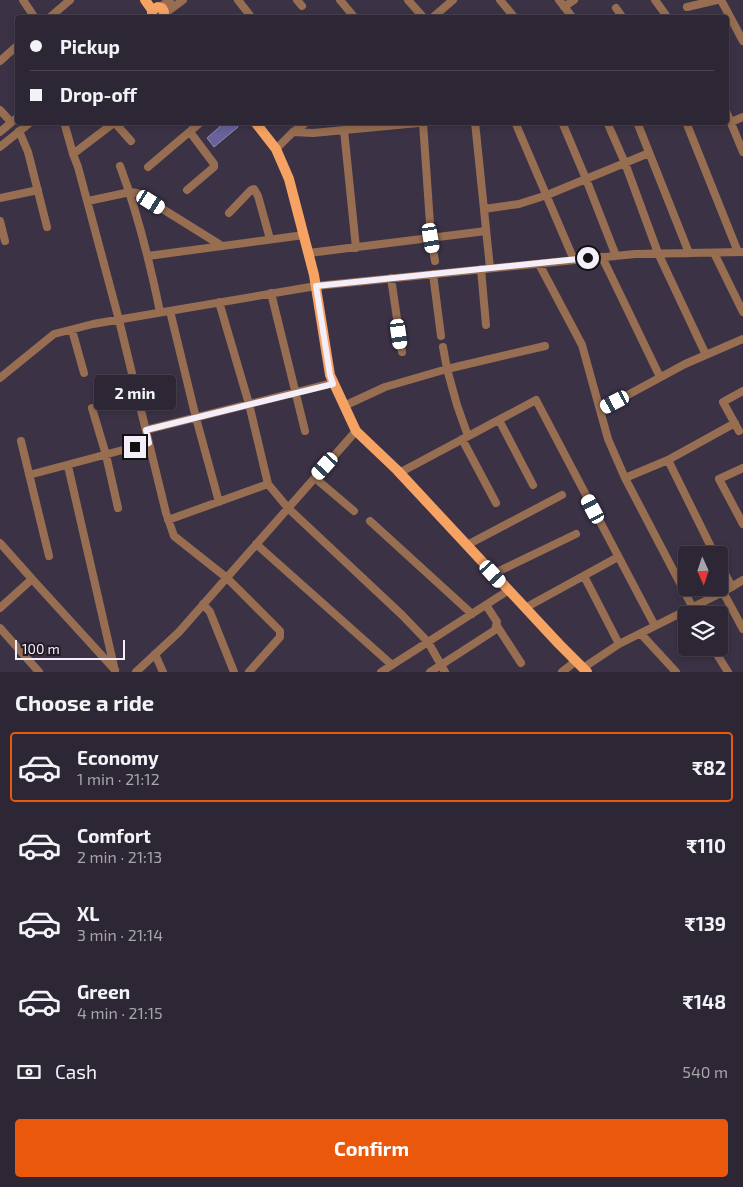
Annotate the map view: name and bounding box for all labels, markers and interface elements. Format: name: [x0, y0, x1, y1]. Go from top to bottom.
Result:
text: Pickup: [60, 35, 120, 58]
text: Drop-off: [60, 83, 137, 106]
car: [134, 188, 167, 216]
car: [421, 222, 440, 254]
route start: [577, 247, 599, 269]
car: [389, 318, 408, 350]
callout: 2 min: [94, 374, 176, 410]
text: 2 min: [115, 383, 155, 402]
car: [598, 388, 631, 416]
route end: [124, 436, 146, 458]
car: [309, 450, 340, 482]
car: [579, 492, 606, 526]
north arrow: [678, 546, 728, 596]
map controls: [678, 546, 728, 656]
car: [477, 558, 508, 590]
button: layers: [678, 606, 728, 656]
scale bar: [15, 637, 125, 660]
text: 100 m: [22, 640, 60, 657]
text: Choose a ride: [15, 689, 154, 715]
icon: car: [17, 745, 62, 790]
text: Economy: [77, 746, 159, 769]
text: ₹82: [692, 756, 726, 779]
text: 1 min · 21:12: [77, 769, 160, 788]
icon: car: [17, 823, 62, 868]
text: Comfort: [77, 824, 151, 847]
text: ₹110: [686, 834, 726, 857]
text: 2 min · 21:13: [77, 847, 162, 866]
icon: car: [17, 901, 62, 946]
text: XL: [77, 902, 99, 925]
text: ₹139: [685, 912, 726, 935]
text: 3 min · 21:14: [77, 925, 163, 944]
icon: car: [17, 979, 62, 1024]
text: Green: [77, 980, 130, 1003]
text: ₹148: [683, 990, 726, 1013]
text: 4 min · 21:15: [77, 1003, 163, 1022]
icon: cash: [15, 1058, 43, 1086]
text: Cash: [55, 1060, 97, 1083]
text: 540 m: [682, 1062, 728, 1081]
button: Confirm: [15, 1119, 728, 1177]

